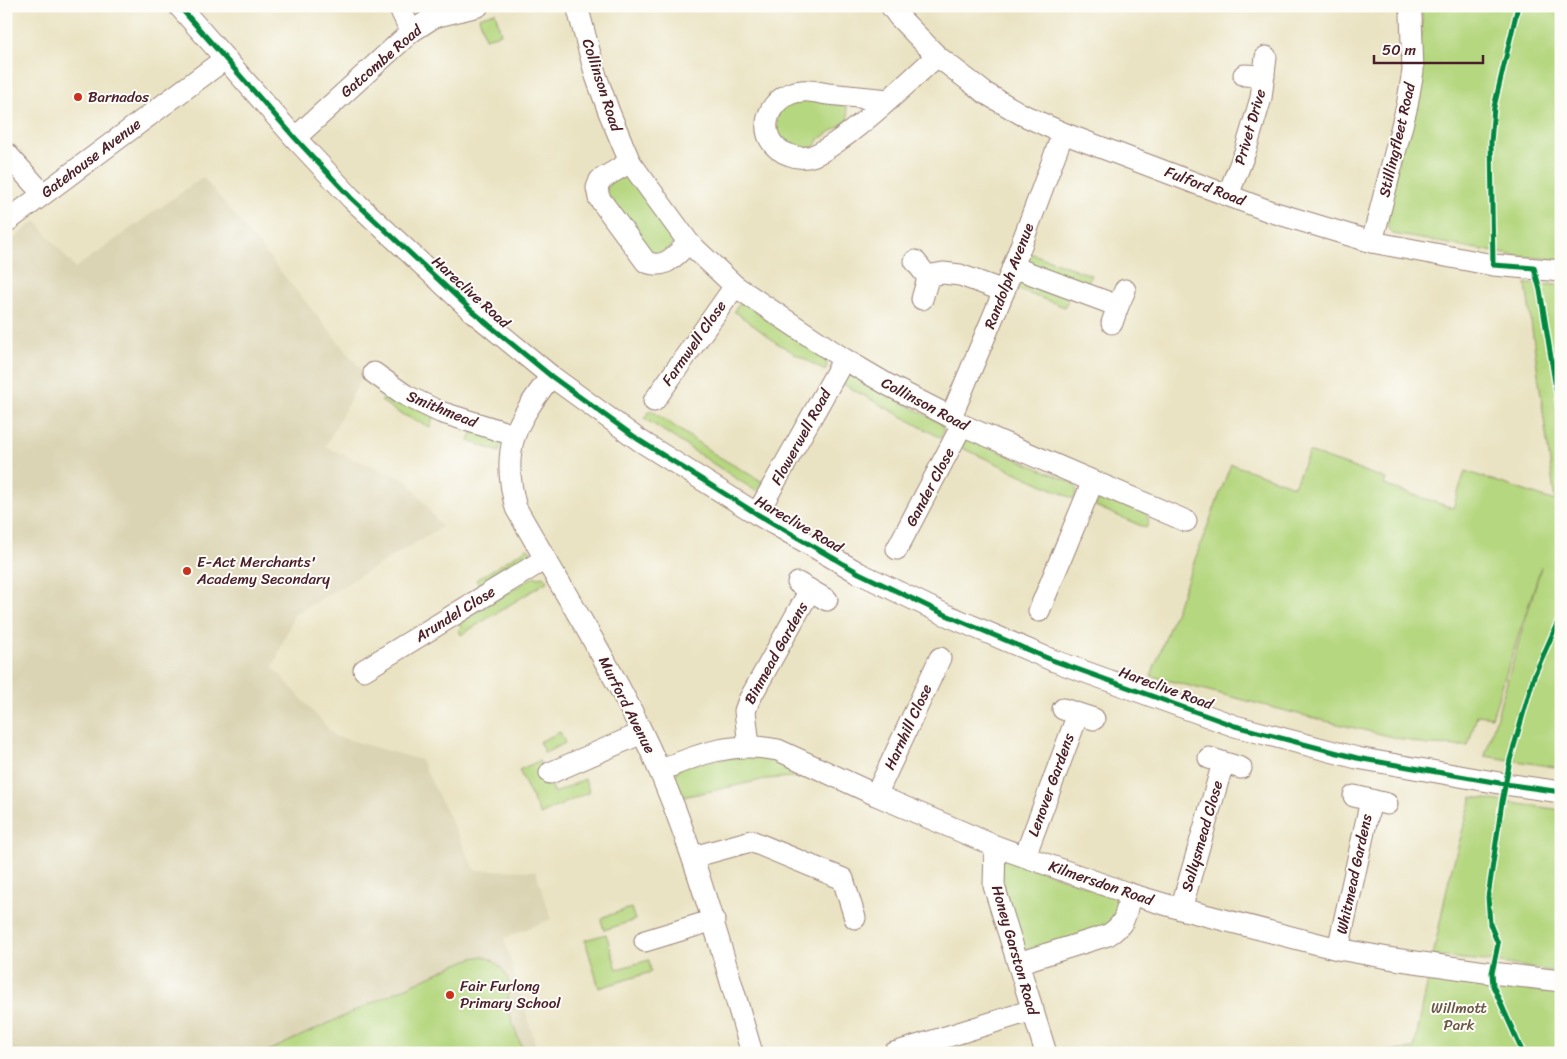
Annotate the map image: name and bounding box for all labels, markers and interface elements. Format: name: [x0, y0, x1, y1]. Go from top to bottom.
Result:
street label: Gatcombe Road: [334, 17, 429, 104]
scale bar: [1374, 32, 1483, 64]
street label: Collinson Road: [575, 35, 630, 136]
text: 50 m: [1382, 37, 1417, 63]
street label: Stillingfleet Road: [1371, 79, 1423, 200]
place label: Barnados: [88, 84, 149, 110]
street label: Privet Drive: [1227, 86, 1273, 168]
marker: Barnados: [72, 91, 84, 103]
street label: Gatehouse Avenue: [35, 111, 147, 205]
street label: Fulford Road: [1161, 159, 1250, 214]
street label: Randolph Avenue: [977, 219, 1041, 333]
street label: Hareclive Road: [426, 249, 517, 335]
street label: Farmwell Close: [655, 295, 733, 391]
street label: Collinson Road: [876, 370, 975, 439]
street label: Smithmead: [403, 383, 482, 435]
street label: Flowerwell Road: [764, 383, 839, 490]
street label: Gander Close: [898, 443, 962, 531]
street label: Hareclive Road: [750, 488, 849, 560]
place label: E-Act Merchants' Academy Secondary: [196, 549, 330, 592]
marker: E-Act Merchants' Academy Secondary: [181, 565, 193, 577]
street label: Arundel Close: [409, 579, 501, 650]
street label: Binmead Gardens: [737, 597, 815, 709]
street label: Murford Avenue: [591, 652, 663, 759]
street label: Hareclive Road: [1115, 659, 1218, 717]
street label: Harnhill Close: [877, 679, 939, 774]
street label: Lenover Gardens: [1020, 730, 1082, 840]
street label: Sallysmead Close: [1174, 777, 1230, 895]
street label: Whitmead Gardens: [1329, 811, 1379, 937]
street label: Kilmersdon Road: [1045, 853, 1158, 913]
street label: Honey Garston Road: [984, 882, 1046, 1019]
place label: Fair Furlong Primary School: [460, 973, 561, 1016]
marker: Fair Furlong Primary School: [444, 989, 456, 1001]
park label: Willmott Park: [1431, 995, 1487, 1038]

